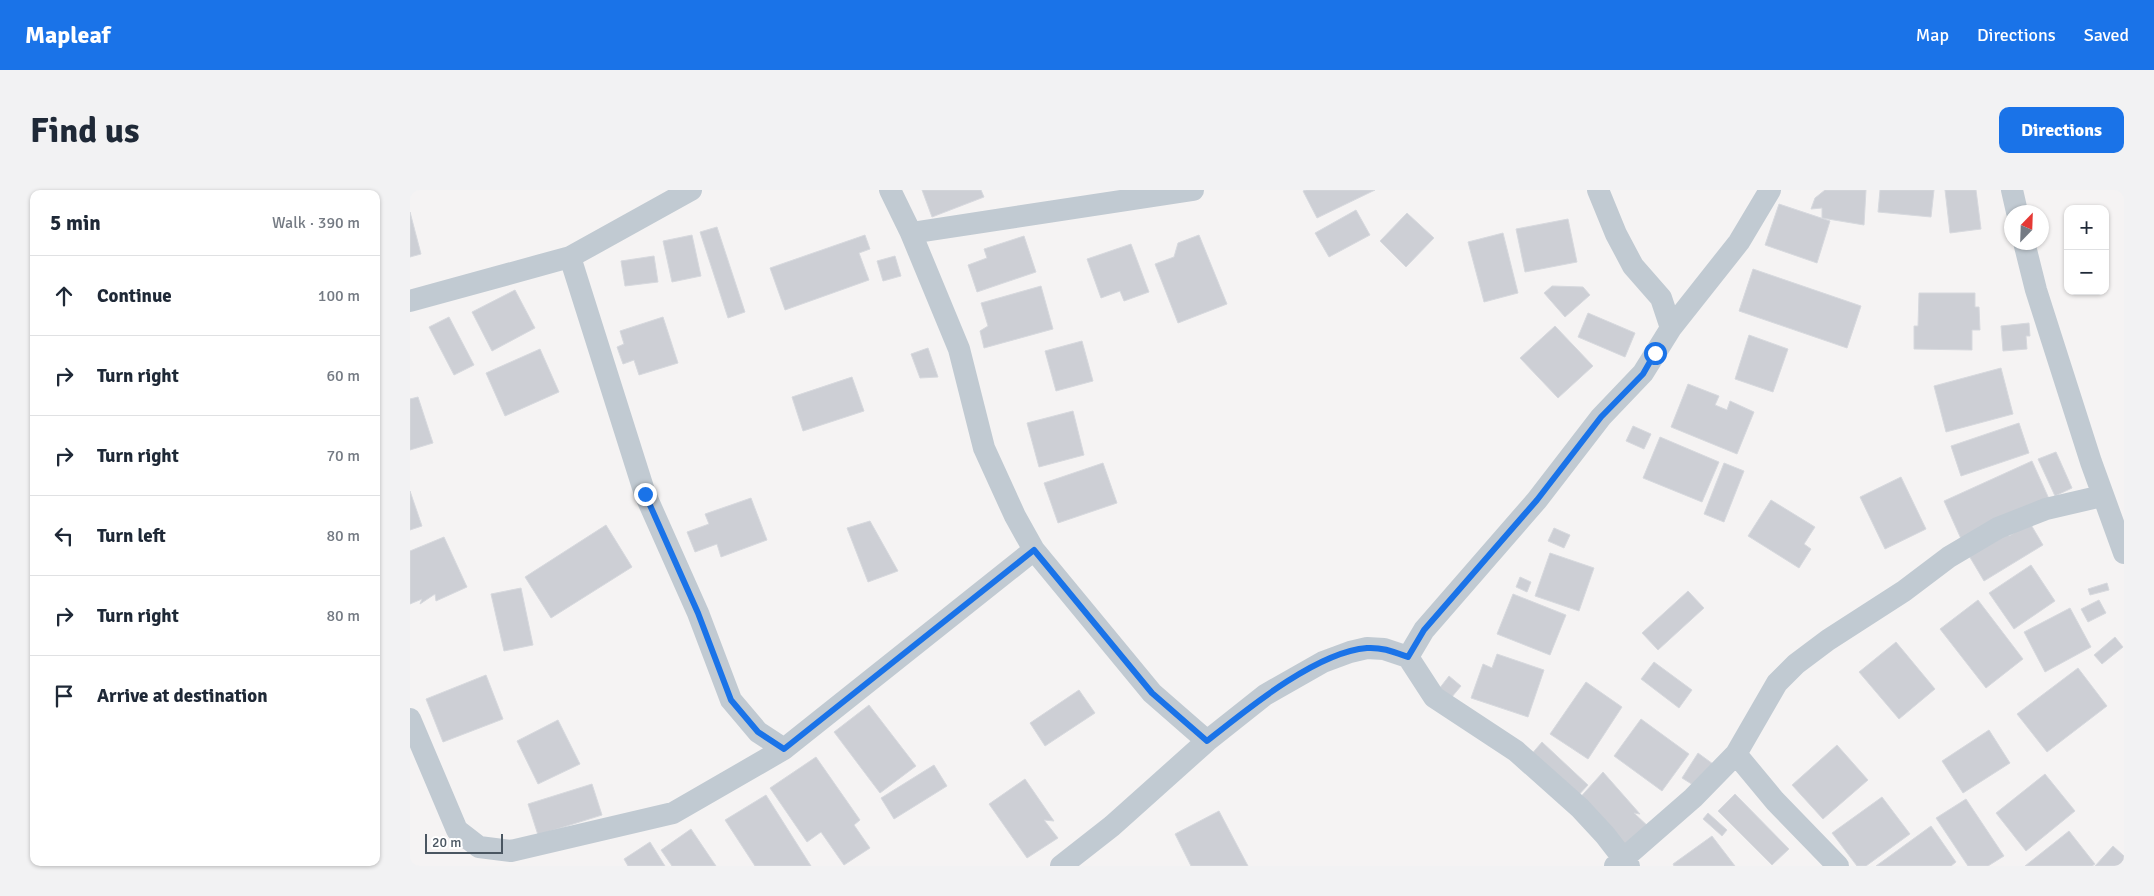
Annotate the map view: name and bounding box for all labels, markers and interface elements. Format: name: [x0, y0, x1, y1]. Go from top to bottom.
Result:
text: Mapleaf: [25, 20, 110, 50]
text: Map: [1916, 24, 1949, 46]
text: Directions: [1977, 24, 2056, 46]
text: Saved: [2084, 24, 2129, 46]
button: Directions: [1999, 107, 2124, 153]
text: Find us: [30, 109, 140, 152]
north arrow: [2004, 205, 2049, 250]
map controls: [2064, 205, 2109, 295]
button: +: [2064, 205, 2109, 250]
text: 5 min: [50, 210, 101, 236]
text: Walk · 390 m: [272, 213, 360, 233]
button: −: [2064, 250, 2109, 295]
icon: ahead: [50, 282, 78, 310]
text: Continue: [97, 284, 172, 308]
text: 100 m: [318, 286, 360, 306]
route start: [1644, 342, 1667, 365]
icon: right: [50, 362, 78, 390]
text: Turn right: [97, 364, 179, 388]
text: 60 m: [326, 366, 360, 386]
icon: right: [50, 442, 78, 470]
text: Turn right: [97, 444, 179, 468]
text: 70 m: [326, 446, 360, 466]
route end: [634, 483, 657, 506]
icon: left: [50, 522, 78, 550]
text: Turn left: [97, 524, 166, 548]
text: 80 m: [326, 526, 360, 546]
icon: right: [50, 602, 78, 630]
text: Turn right: [97, 604, 179, 628]
text: 80 m: [326, 606, 360, 626]
icon: arrive: [50, 682, 78, 710]
text: Arrive at destination: [97, 684, 268, 708]
scale bar: [425, 831, 502, 854]
text: 20 m: [432, 834, 461, 851]

